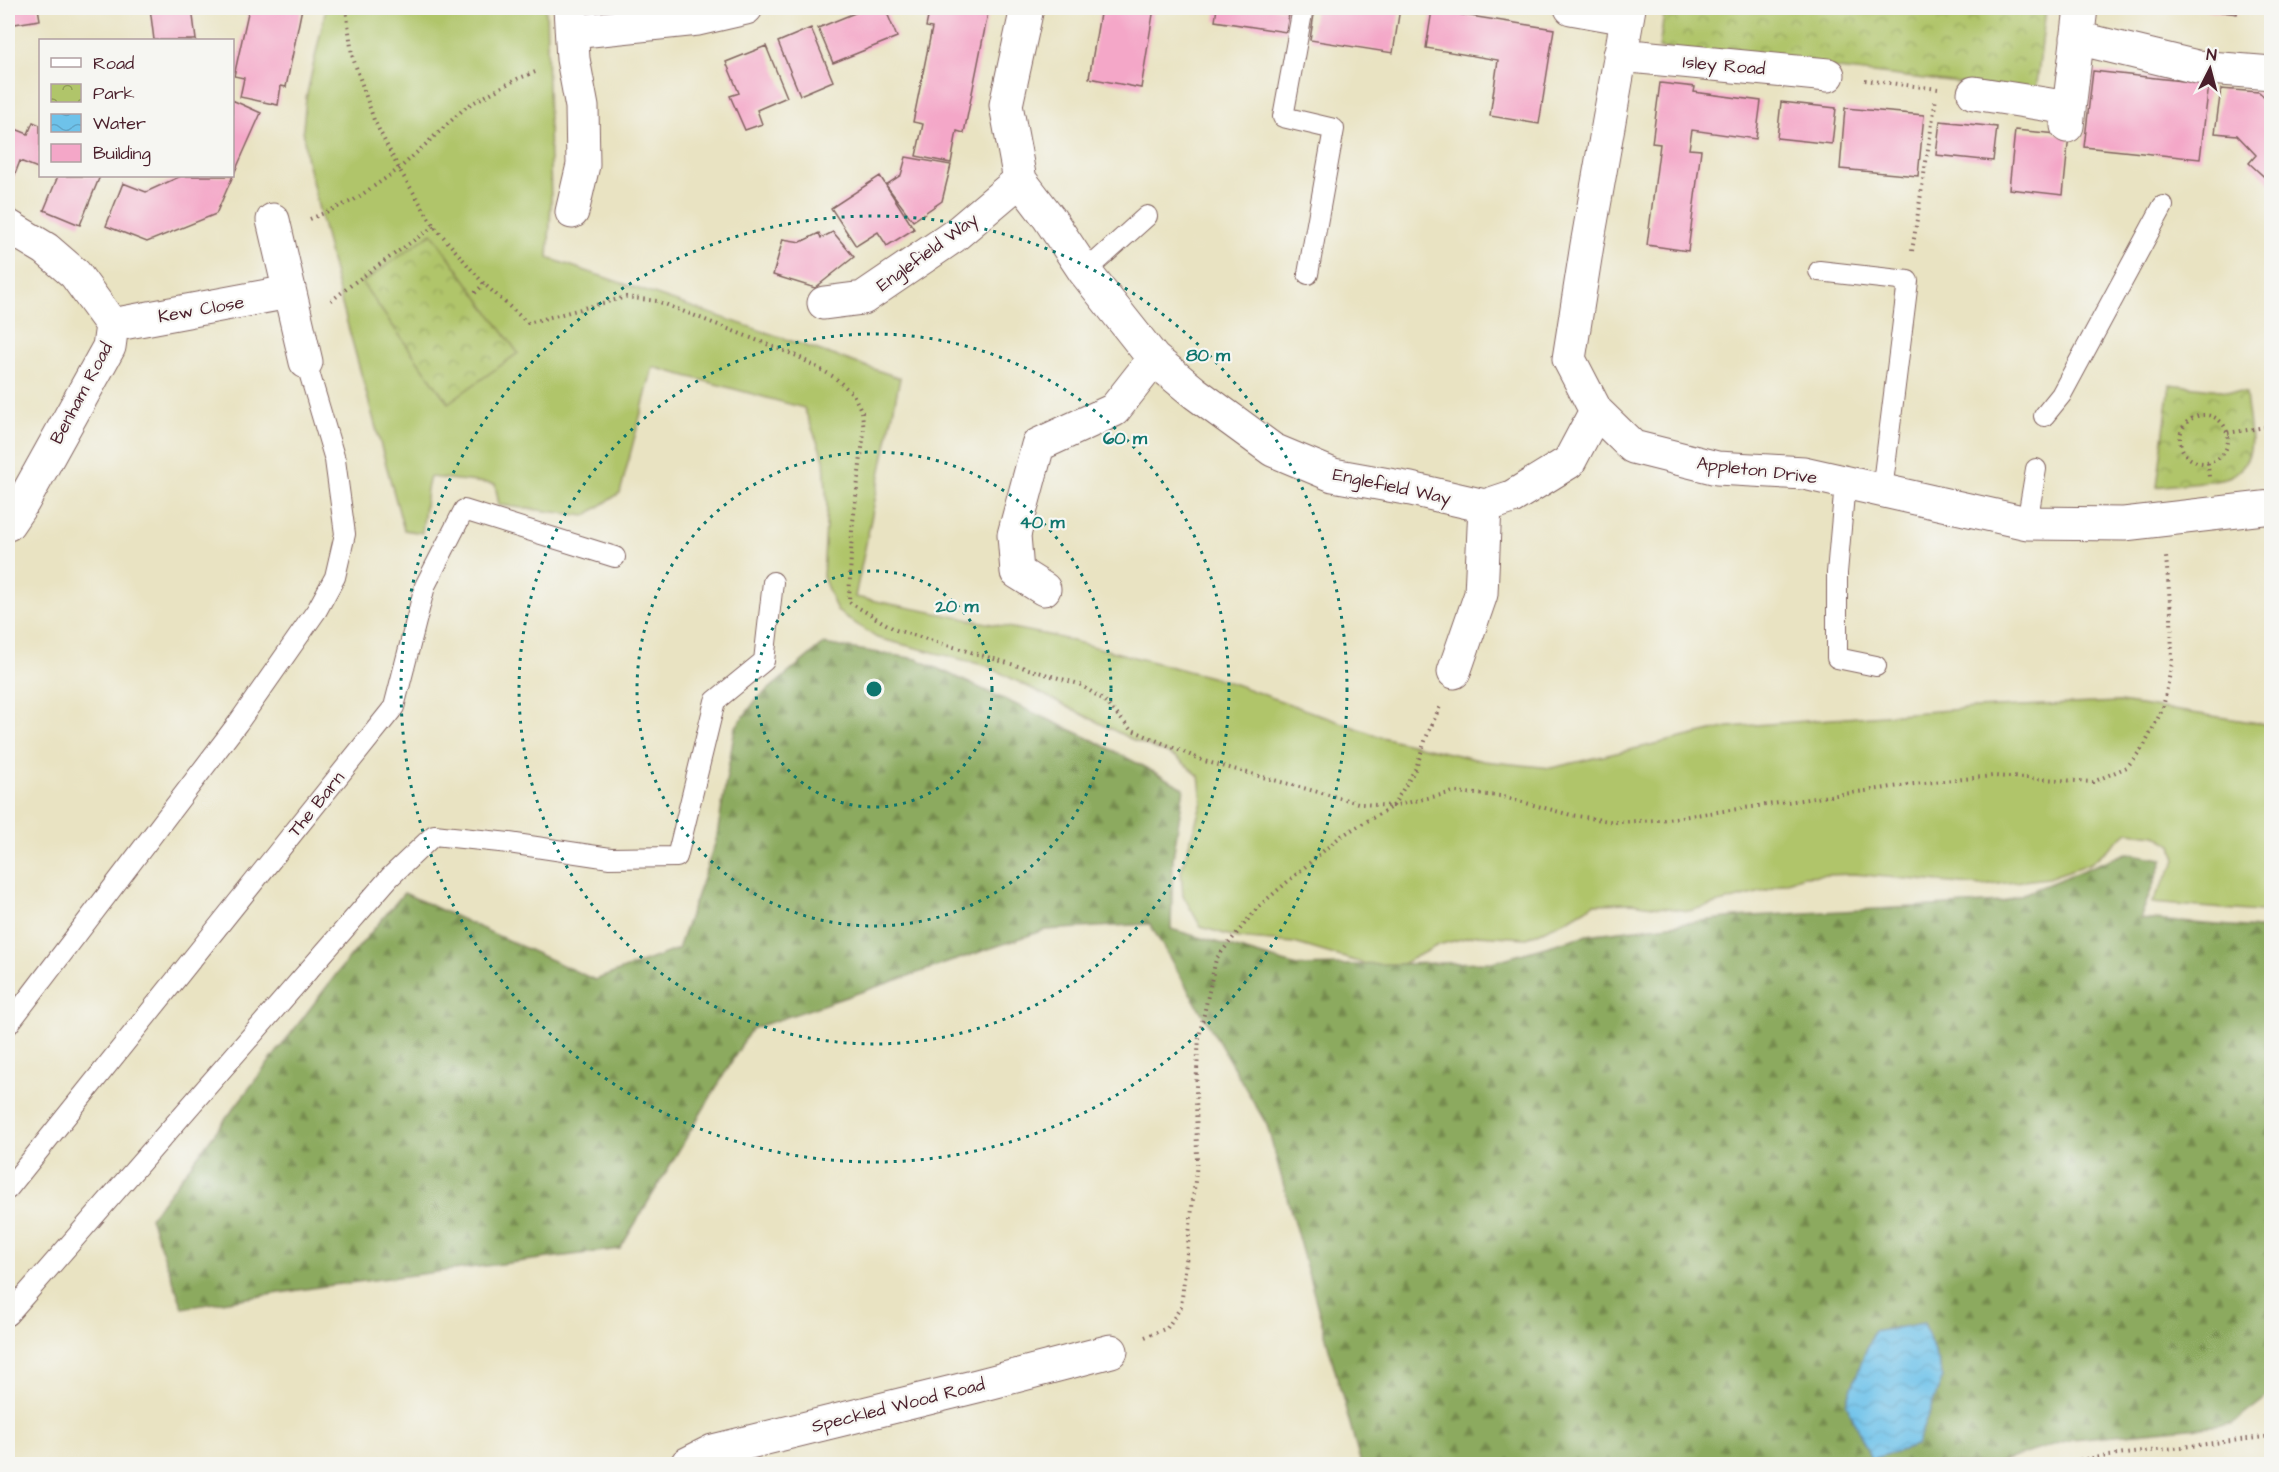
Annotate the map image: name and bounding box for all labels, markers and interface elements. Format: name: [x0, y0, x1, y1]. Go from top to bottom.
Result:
legend: [39, 39, 234, 177]
north arrow: [2180, 39, 2240, 99]
text: N: [2205, 44, 2218, 67]
street label: Isley Road: [1682, 49, 1766, 83]
text: Road: [93, 51, 134, 76]
text: Park: [93, 81, 135, 106]
text: Water: [93, 111, 146, 136]
text: Building: [93, 141, 151, 167]
street label: Englefield Way: [871, 207, 984, 299]
street label: Kew Close: [156, 290, 246, 329]
street label: Benham Road: [44, 338, 119, 449]
text: 80 m: [1186, 343, 1231, 368]
text: 60 m: [1103, 426, 1148, 451]
street label: Appleton Drive: [1695, 451, 1819, 490]
street label: Englefield Way: [1330, 462, 1453, 512]
text: 40 m: [1020, 510, 1065, 535]
text: 20 m: [935, 594, 979, 619]
centre of rings: [864, 679, 884, 699]
street label: The Barn: [282, 766, 351, 842]
street label: Speckled Wood Road: [809, 1372, 987, 1439]

